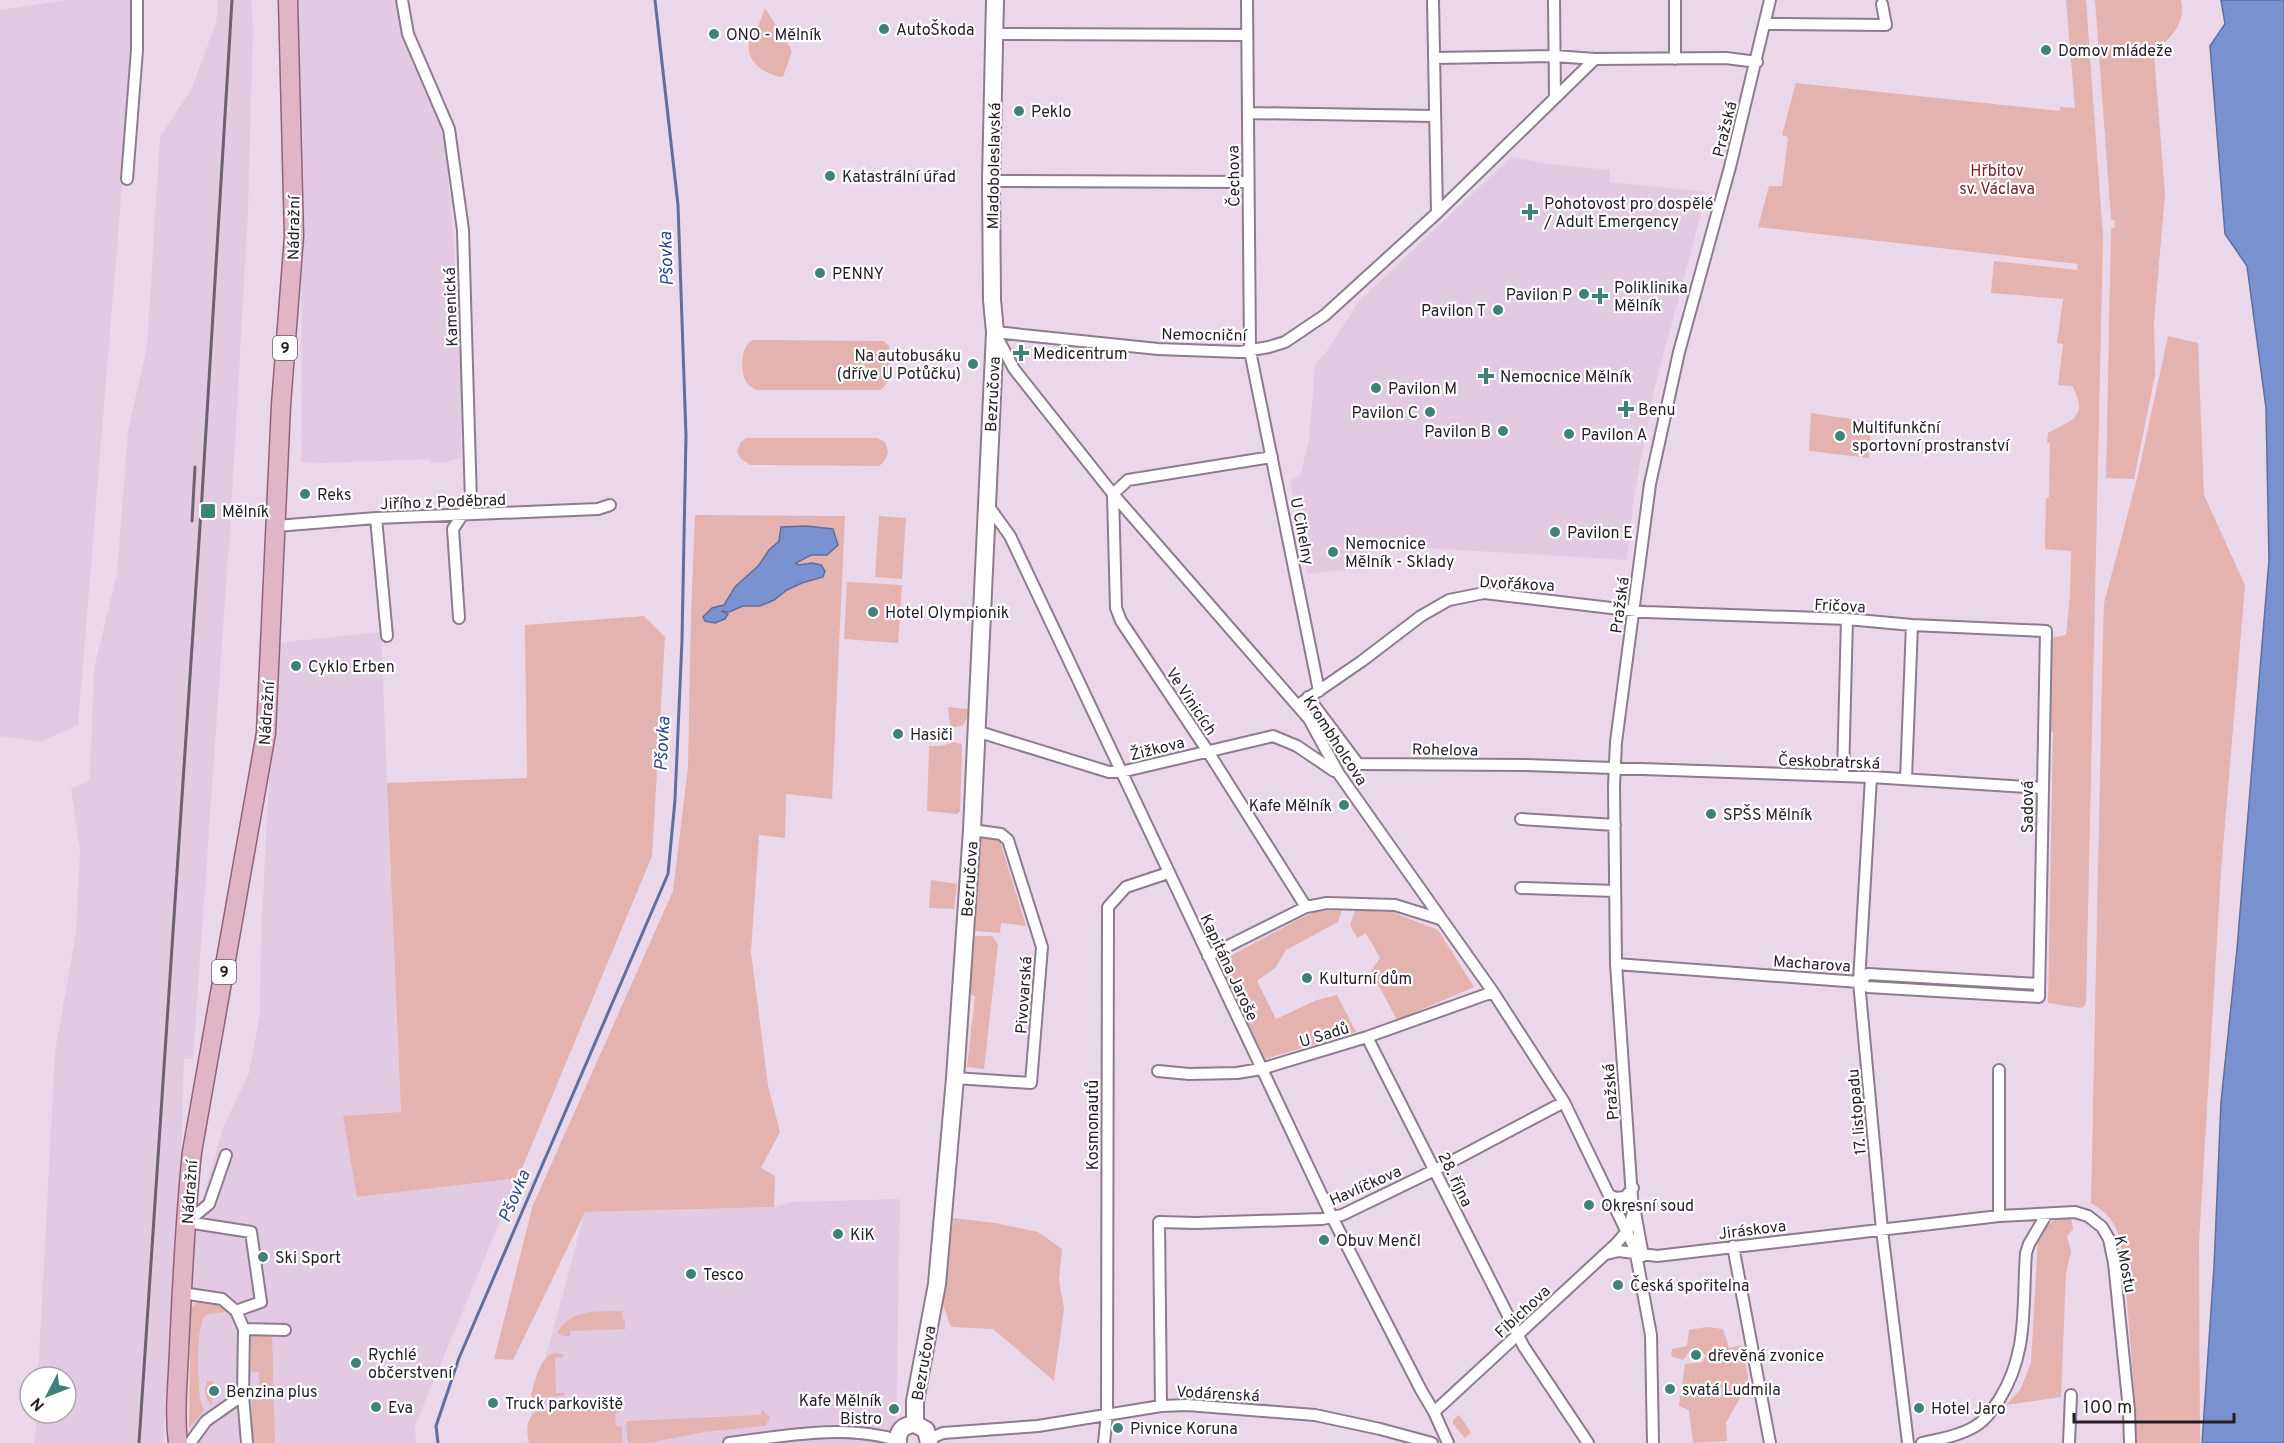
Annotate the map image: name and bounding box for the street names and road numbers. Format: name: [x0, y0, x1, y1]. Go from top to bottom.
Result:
street label: Pražská: [1709, 99, 1743, 160]
street label: Mladoboleslavská: [984, 102, 1006, 230]
street label: Čechova: [1222, 145, 1246, 207]
street label: Nádražní: [284, 194, 306, 260]
street label: Kamenická: [441, 267, 463, 347]
street label: Nemocniční: [1161, 325, 1249, 347]
road number: 9: [273, 336, 297, 360]
street label: Bezručova: [982, 356, 1006, 432]
street label: Jiřího z Poděbrad: [380, 491, 507, 515]
street label: U Cihelny: [1285, 496, 1317, 567]
street label: Dvořákova: [1479, 573, 1555, 597]
street label: Pražská: [1607, 576, 1635, 635]
street label: Fričova: [1814, 596, 1866, 618]
street label: Ve Vinicích: [1160, 664, 1220, 740]
street label: Nádražní: [256, 678, 280, 746]
street label: Krombholcova: [1298, 692, 1371, 790]
street label: Žižkova: [1128, 732, 1187, 766]
street label: Rohelova: [1412, 740, 1478, 762]
street label: Českobratrská: [1778, 749, 1880, 775]
street label: Sadová: [2019, 781, 2039, 833]
street label: Bezručova: [958, 841, 984, 918]
street label: Kapitána Jaroše: [1195, 911, 1262, 1024]
street label: Macharova: [1772, 952, 1851, 978]
street label: Pivovarská: [1012, 955, 1038, 1035]
road number: 9: [212, 960, 236, 984]
street label: U Sadů: [1297, 1019, 1352, 1053]
street label: Pražská: [1600, 1063, 1624, 1121]
street label: 17. listopadu: [1844, 1068, 1872, 1156]
street label: Kosmonautů: [1084, 1080, 1104, 1170]
street label: 28. října: [1432, 1149, 1476, 1211]
street label: Nádražní: [179, 1157, 203, 1225]
street label: Havlíčkova: [1327, 1162, 1405, 1212]
street label: Jiráskova: [1717, 1217, 1787, 1245]
street label: K Mostu: [2109, 1234, 2139, 1295]
street label: Fibichova: [1491, 1282, 1555, 1343]
street label: Bezručova: [909, 1324, 941, 1402]
street label: Vodárenská: [1176, 1383, 1260, 1407]

